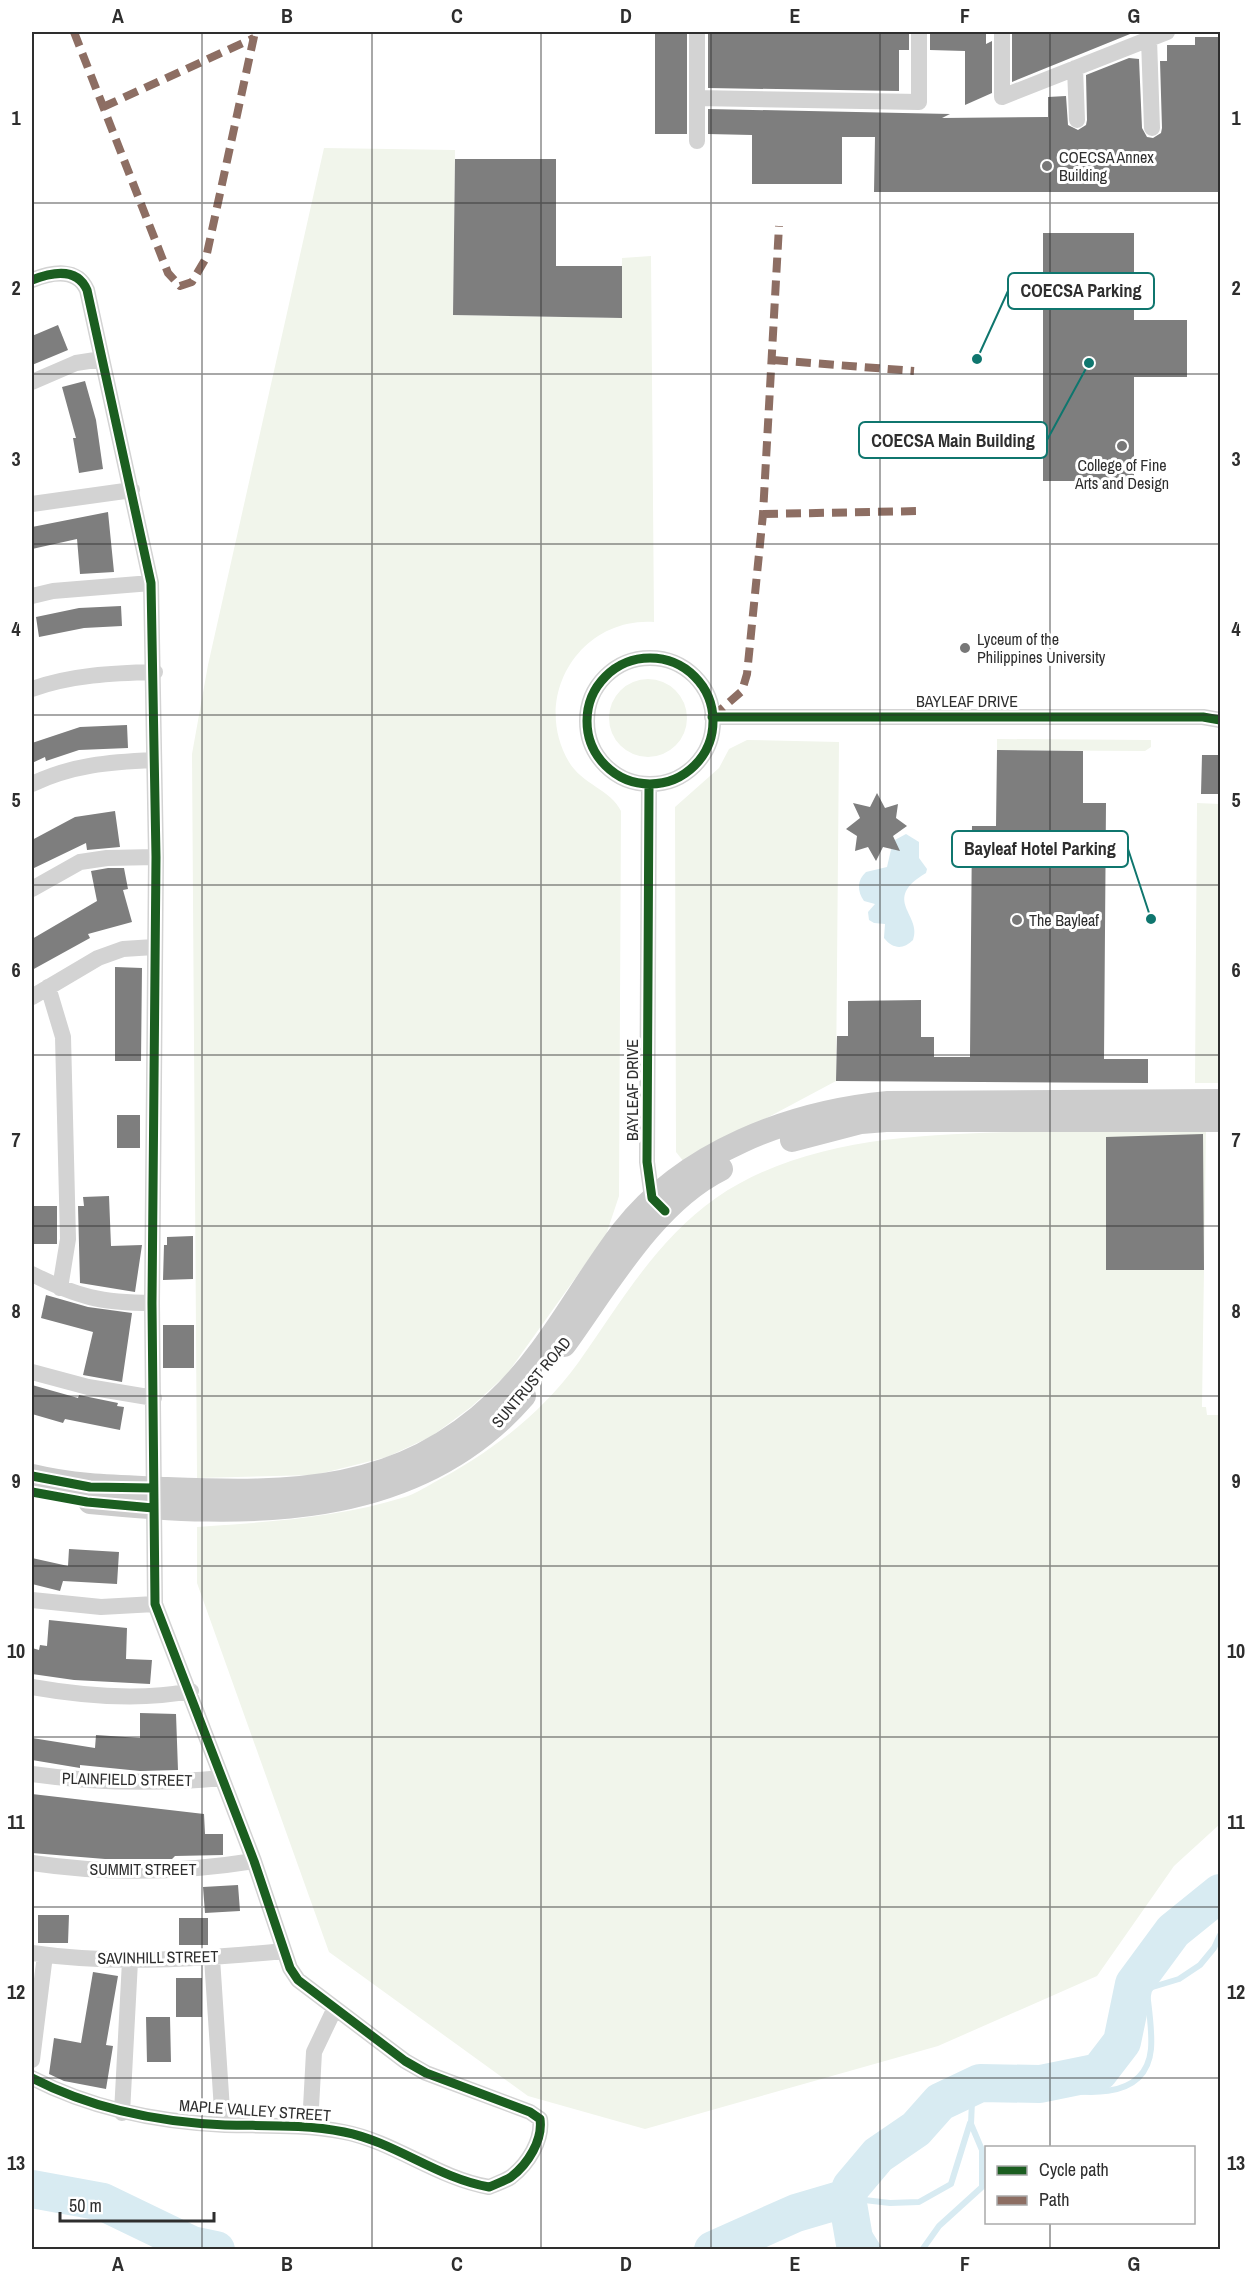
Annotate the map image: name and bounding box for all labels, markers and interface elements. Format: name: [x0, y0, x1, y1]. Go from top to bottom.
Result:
text: A: [112, 2, 124, 29]
text: B: [281, 2, 293, 29]
text: C: [451, 2, 463, 29]
text: D: [620, 2, 632, 29]
text: E: [790, 2, 801, 29]
text: F: [960, 2, 970, 29]
text: G: [1128, 2, 1140, 29]
text: 1: [11, 104, 21, 131]
text: 1: [1231, 104, 1241, 131]
place label: COECSA Annex Building: [1059, 146, 1154, 186]
marker: COECSA Annex Building: [1040, 159, 1054, 173]
callout: COECSA Parking: [1008, 273, 1154, 309]
text: 2: [11, 274, 21, 301]
text: 2: [1231, 274, 1241, 301]
text: COECSA Parking: [1021, 278, 1141, 303]
callout: COECSA Main Building: [859, 422, 1047, 458]
text: COECSA Main Building: [871, 428, 1035, 453]
marker: College of Fine Arts and Design: [1115, 439, 1129, 453]
text: 3: [11, 445, 21, 472]
text: 3: [1231, 445, 1241, 472]
place label: College of Fine Arts and Design: [1074, 454, 1169, 494]
text: 4: [11, 615, 21, 642]
text: 4: [1231, 615, 1241, 642]
place label: Lyceum of the Philippines University: [977, 628, 1106, 668]
marker: Lyceum of the Philippines University: [958, 641, 972, 655]
street label: BAYLEAF DRIVE: [916, 690, 1018, 712]
text: 5: [11, 786, 21, 813]
text: 5: [1231, 786, 1241, 813]
callout: Bayleaf Hotel Parking: [952, 831, 1128, 867]
text: Bayleaf Hotel Parking: [964, 836, 1116, 861]
place label: The Bayleaf: [1029, 909, 1099, 931]
marker: The Bayleaf: [1010, 913, 1024, 927]
text: 6: [11, 956, 21, 983]
text: 6: [1231, 956, 1241, 983]
street label: BAYLEAF DRIVE: [621, 1039, 643, 1141]
text: 7: [11, 1126, 21, 1153]
text: 7: [1231, 1126, 1241, 1153]
text: 8: [11, 1297, 21, 1324]
text: 8: [1231, 1297, 1241, 1324]
street label: SUNTRUST ROAD: [486, 1332, 576, 1432]
text: 9: [11, 1467, 21, 1494]
text: 9: [1231, 1467, 1241, 1494]
text: 10: [7, 1637, 25, 1664]
text: 10: [1227, 1637, 1245, 1664]
street label: PLAINFIELD STREET: [62, 1767, 192, 1791]
text: 11: [7, 1808, 26, 1835]
text: 11: [1227, 1808, 1246, 1835]
street label: SUMMIT STREET: [90, 1858, 196, 1880]
street label: SAVINHILL STREET: [97, 1945, 219, 1969]
text: 12: [7, 1978, 25, 2005]
text: 12: [1227, 1978, 1245, 2005]
street label: MAPLE VALLEY STREET: [178, 2094, 332, 2126]
legend: [985, 2146, 1195, 2224]
text: 13: [7, 2149, 25, 2176]
text: 13: [1227, 2149, 1245, 2176]
text: Cycle path: [1039, 2157, 1109, 2182]
scale bar: [60, 2185, 214, 2223]
text: Path: [1039, 2187, 1069, 2212]
text: 50 m: [69, 2193, 102, 2218]
text: A: [112, 2250, 124, 2277]
text: B: [281, 2250, 293, 2277]
text: C: [451, 2250, 463, 2277]
text: D: [620, 2250, 632, 2277]
text: E: [790, 2250, 801, 2277]
text: F: [960, 2250, 970, 2277]
text: G: [1128, 2250, 1140, 2277]

